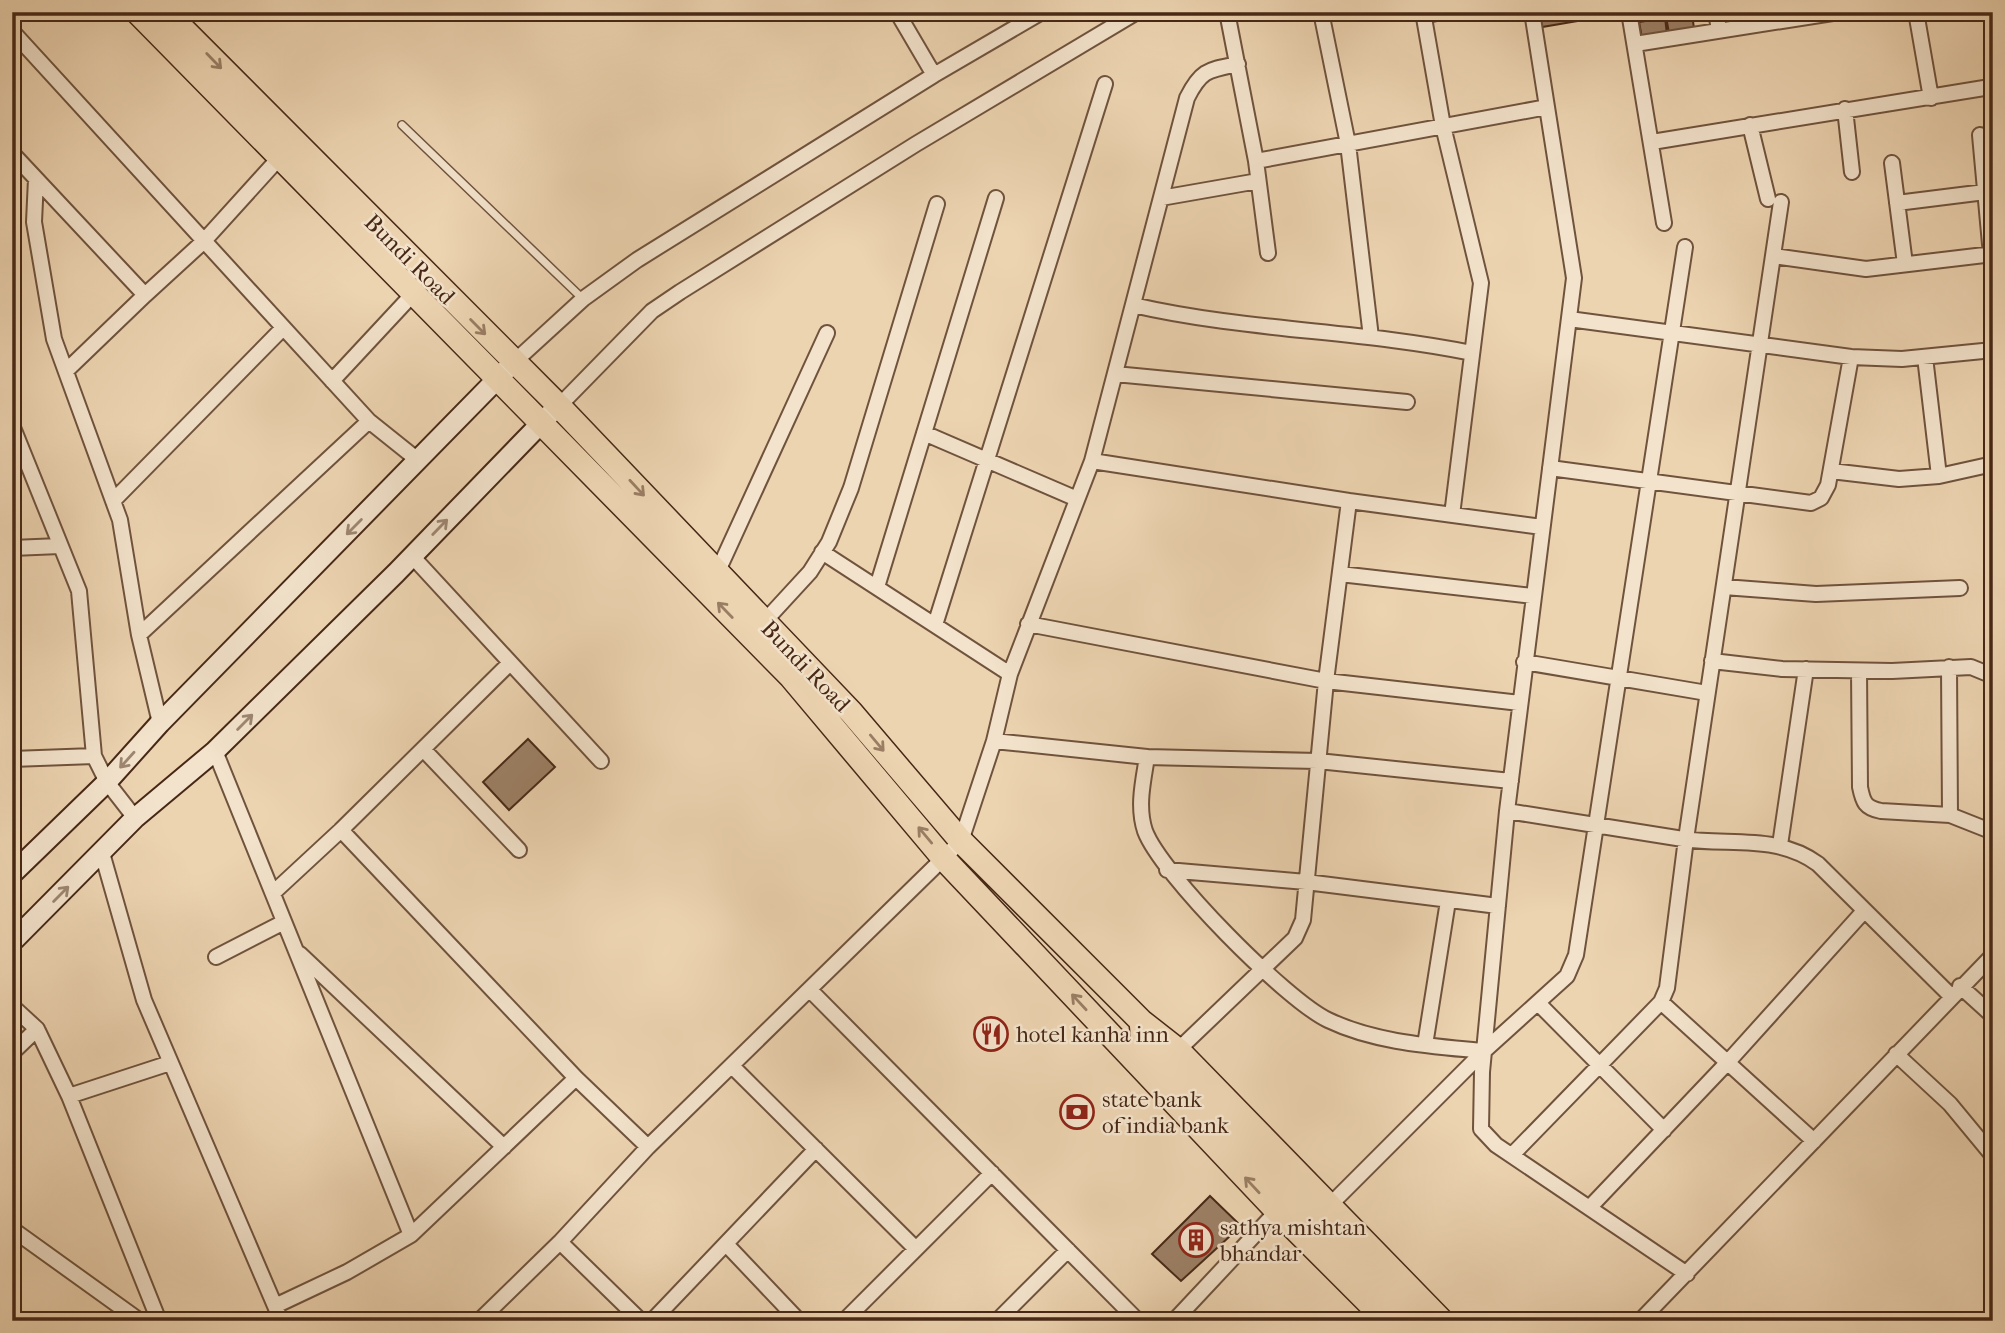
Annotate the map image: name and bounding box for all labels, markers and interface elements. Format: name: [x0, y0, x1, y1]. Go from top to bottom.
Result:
one-way arrow: [205, 52, 222, 69]
street label: Bundi Road: [359, 209, 461, 310]
one-way arrow: [469, 318, 486, 335]
one-way arrow: [629, 480, 646, 497]
one-way arrow: [345, 518, 362, 535]
one-way arrow: [432, 518, 449, 535]
one-way arrow: [717, 602, 734, 619]
street label: Bundi Road: [755, 615, 856, 718]
one-way arrow: [236, 713, 253, 730]
one-way arrow: [869, 734, 885, 752]
one-way arrow: [119, 751, 135, 769]
one-way arrow: [917, 827, 932, 845]
one-way arrow: [52, 885, 69, 902]
one-way arrow: [1071, 994, 1088, 1011]
restaurant icon: hotel kanha inn: [972, 1015, 1010, 1053]
place label: hotel kanha inn: [1016, 1021, 1170, 1048]
place label: state bank of india bank: [1102, 1086, 1230, 1139]
bank icon: state bank of india bank: [1058, 1093, 1096, 1131]
one-way arrow: [1244, 1177, 1261, 1194]
place label: sathya mishtan bhandar: [1219, 1214, 1367, 1267]
building icon: sathya mishtan bhandar: [1177, 1221, 1215, 1259]

